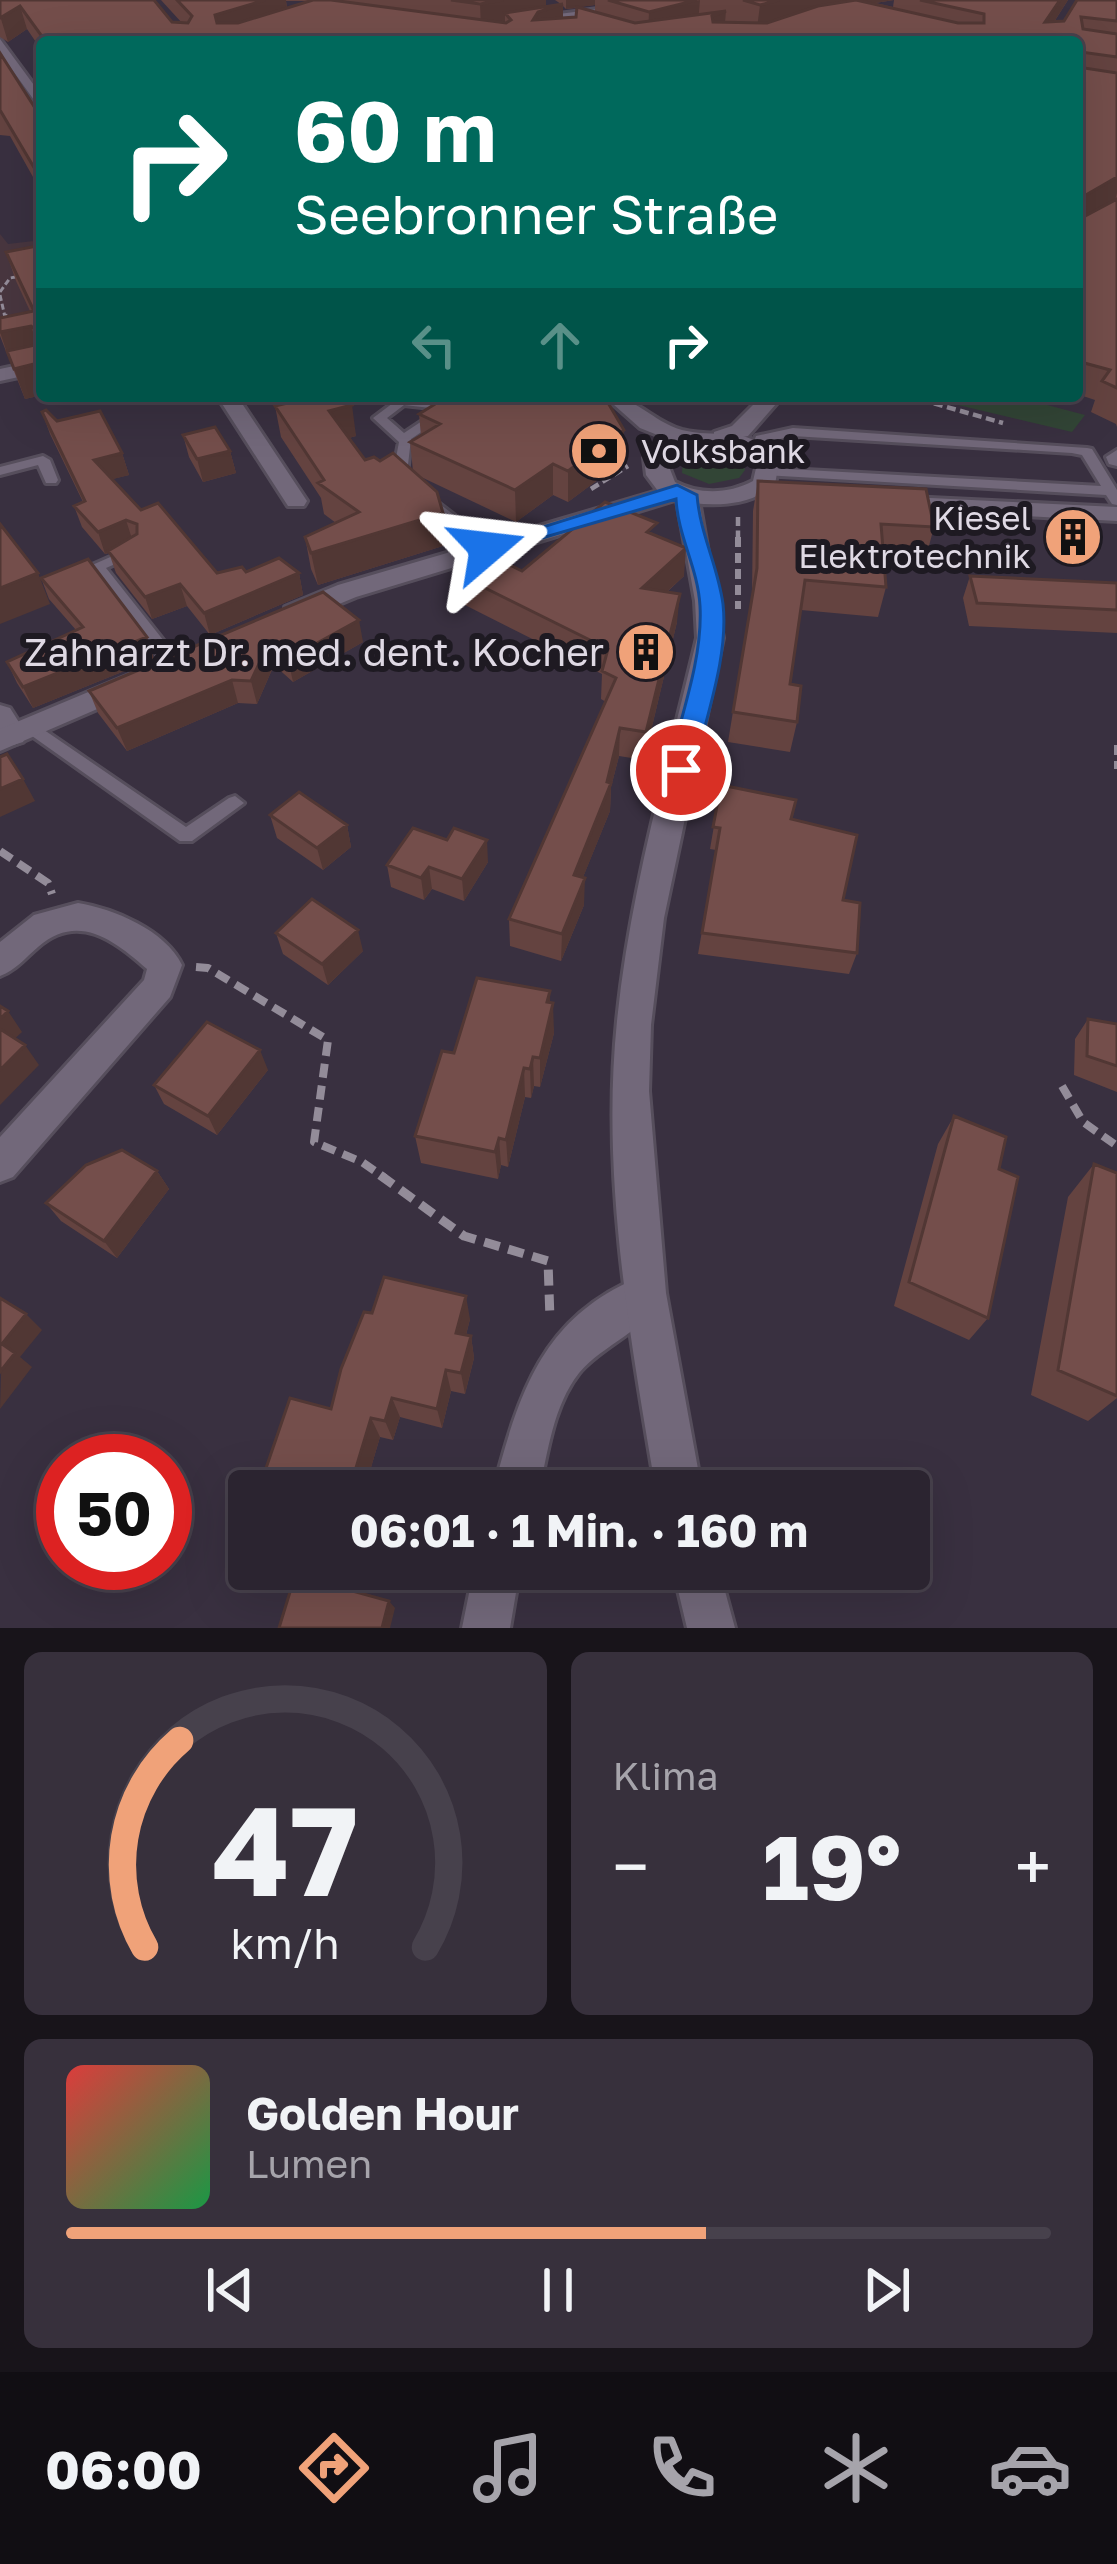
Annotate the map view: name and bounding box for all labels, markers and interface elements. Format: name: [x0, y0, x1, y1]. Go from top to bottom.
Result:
text: 60 m: [294, 80, 496, 180]
icon: right: [96, 84, 252, 240]
text: Seebronner Straße: [294, 181, 778, 246]
icon: left: [401, 312, 467, 378]
icon: ahead: [527, 312, 593, 378]
icon: right: [653, 312, 719, 378]
bank icon: Volksbank: [568, 420, 630, 482]
place label: Volksbank: [641, 431, 806, 470]
position arrow: [424, 485, 550, 611]
place label: Kiesel Elektrotechnik: [798, 498, 1031, 575]
building icon: Kiesel Elektrotechnik: [1042, 506, 1104, 568]
building icon: Zahnarzt Dr. med. dent. Kocher: [615, 621, 677, 683]
place label: Zahnarzt Dr. med. dent. Kocher: [24, 628, 604, 675]
pin: [630, 719, 732, 821]
icon: arrive: [648, 737, 714, 803]
speed limit sign: 50: [36, 1434, 192, 1590]
text: 06:01 · 1 Min. · 160 m: [350, 1503, 808, 1557]
text: Klima: [613, 1752, 719, 1799]
text: 47: [212, 1774, 358, 1923]
text: 19°: [762, 1812, 901, 1920]
text: −: [613, 1826, 649, 1906]
text: +: [1015, 1826, 1051, 1906]
text: km/h: [231, 1916, 340, 1967]
text: Golden Hour: [246, 2086, 519, 2140]
text: Lumen: [246, 2140, 372, 2187]
icon: previous: [197, 2257, 263, 2323]
icon: pause: [525, 2257, 591, 2323]
icon: next: [854, 2257, 920, 2323]
icon: directions: [292, 2426, 376, 2510]
icon: music: [466, 2426, 550, 2510]
icon: phone: [640, 2426, 724, 2510]
icon: climate: [814, 2426, 898, 2510]
icon: car: [988, 2426, 1072, 2510]
text: 06:00: [45, 2436, 202, 2501]

